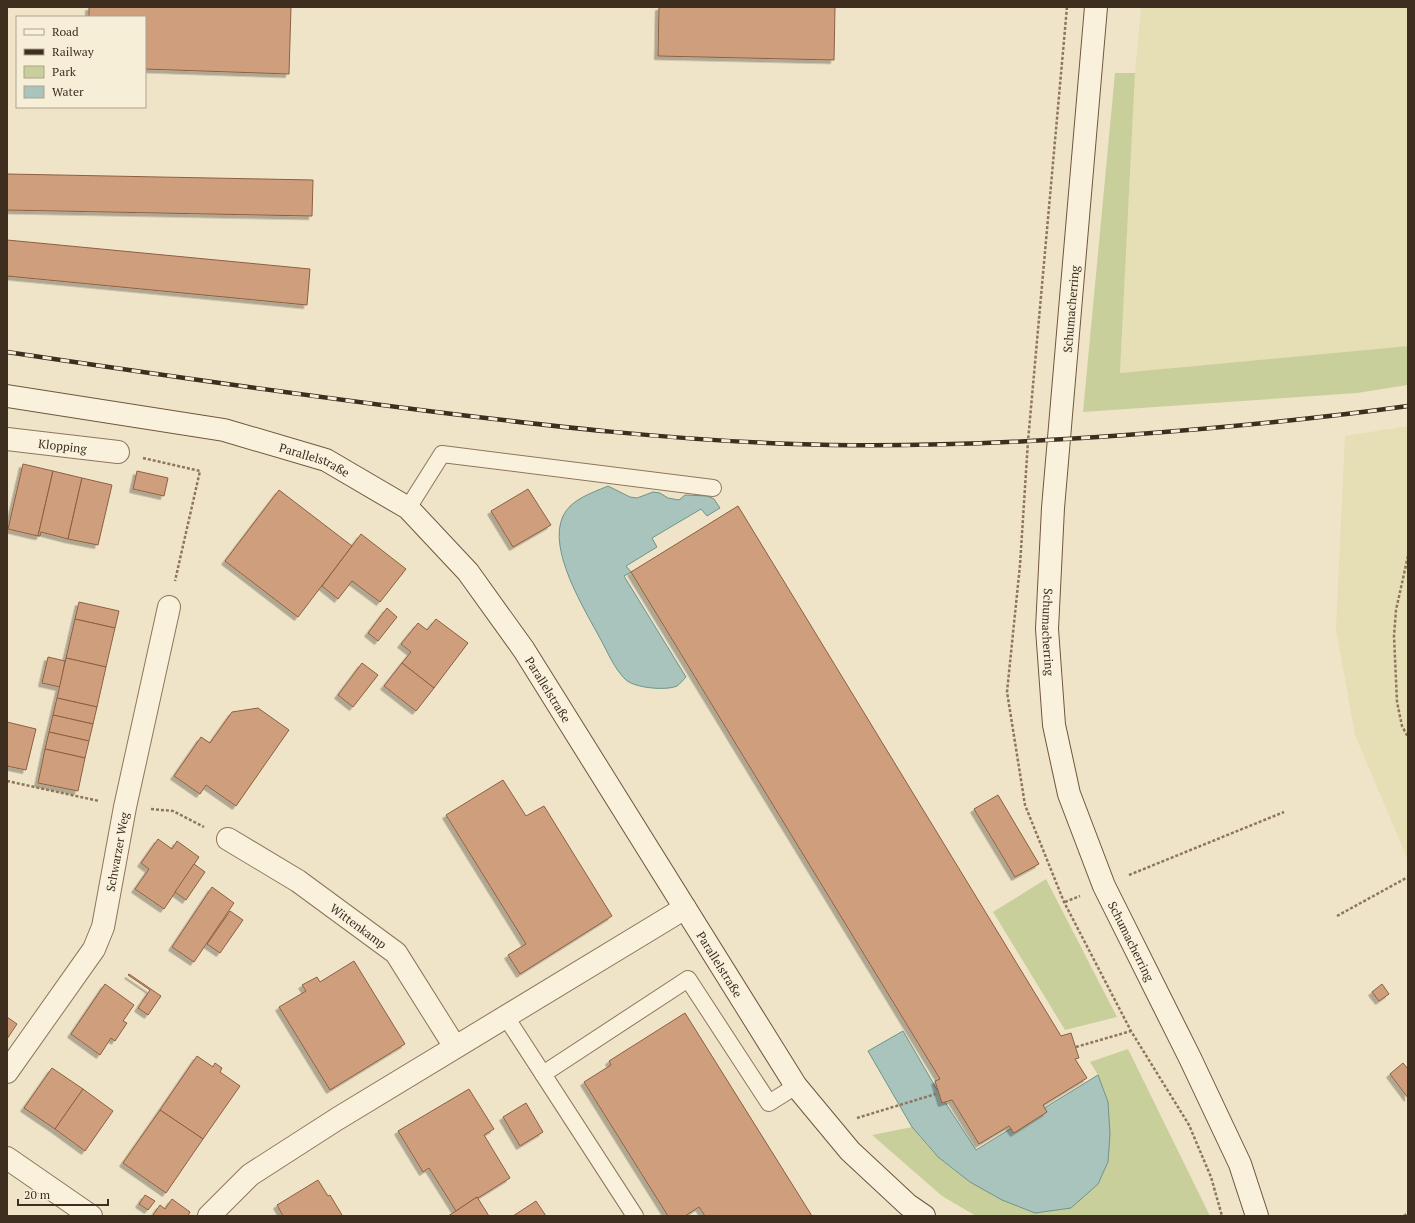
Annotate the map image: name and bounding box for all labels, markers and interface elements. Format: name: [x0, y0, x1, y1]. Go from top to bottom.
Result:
legend: [16, 16, 146, 108]
text: Road: [52, 24, 79, 39]
text: Railway: [52, 44, 95, 59]
text: Park: [52, 64, 77, 79]
text: Water: [52, 84, 84, 99]
street label: Schumacherring: [1060, 264, 1082, 353]
street label: Klopping: [38, 435, 88, 456]
street label: Parallelstraße: [277, 439, 353, 480]
street label: Schumacherring: [1039, 588, 1058, 677]
street label: Parallelstraße: [522, 654, 575, 725]
street label: Schwarzer Weg: [102, 810, 132, 893]
street label: Schumacherring: [1105, 899, 1158, 984]
street label: Wittenkamp: [328, 900, 390, 951]
street label: Parallelstraße: [694, 928, 746, 1000]
scale bar: [18, 1181, 108, 1207]
text: 20 m: [24, 1187, 51, 1202]

